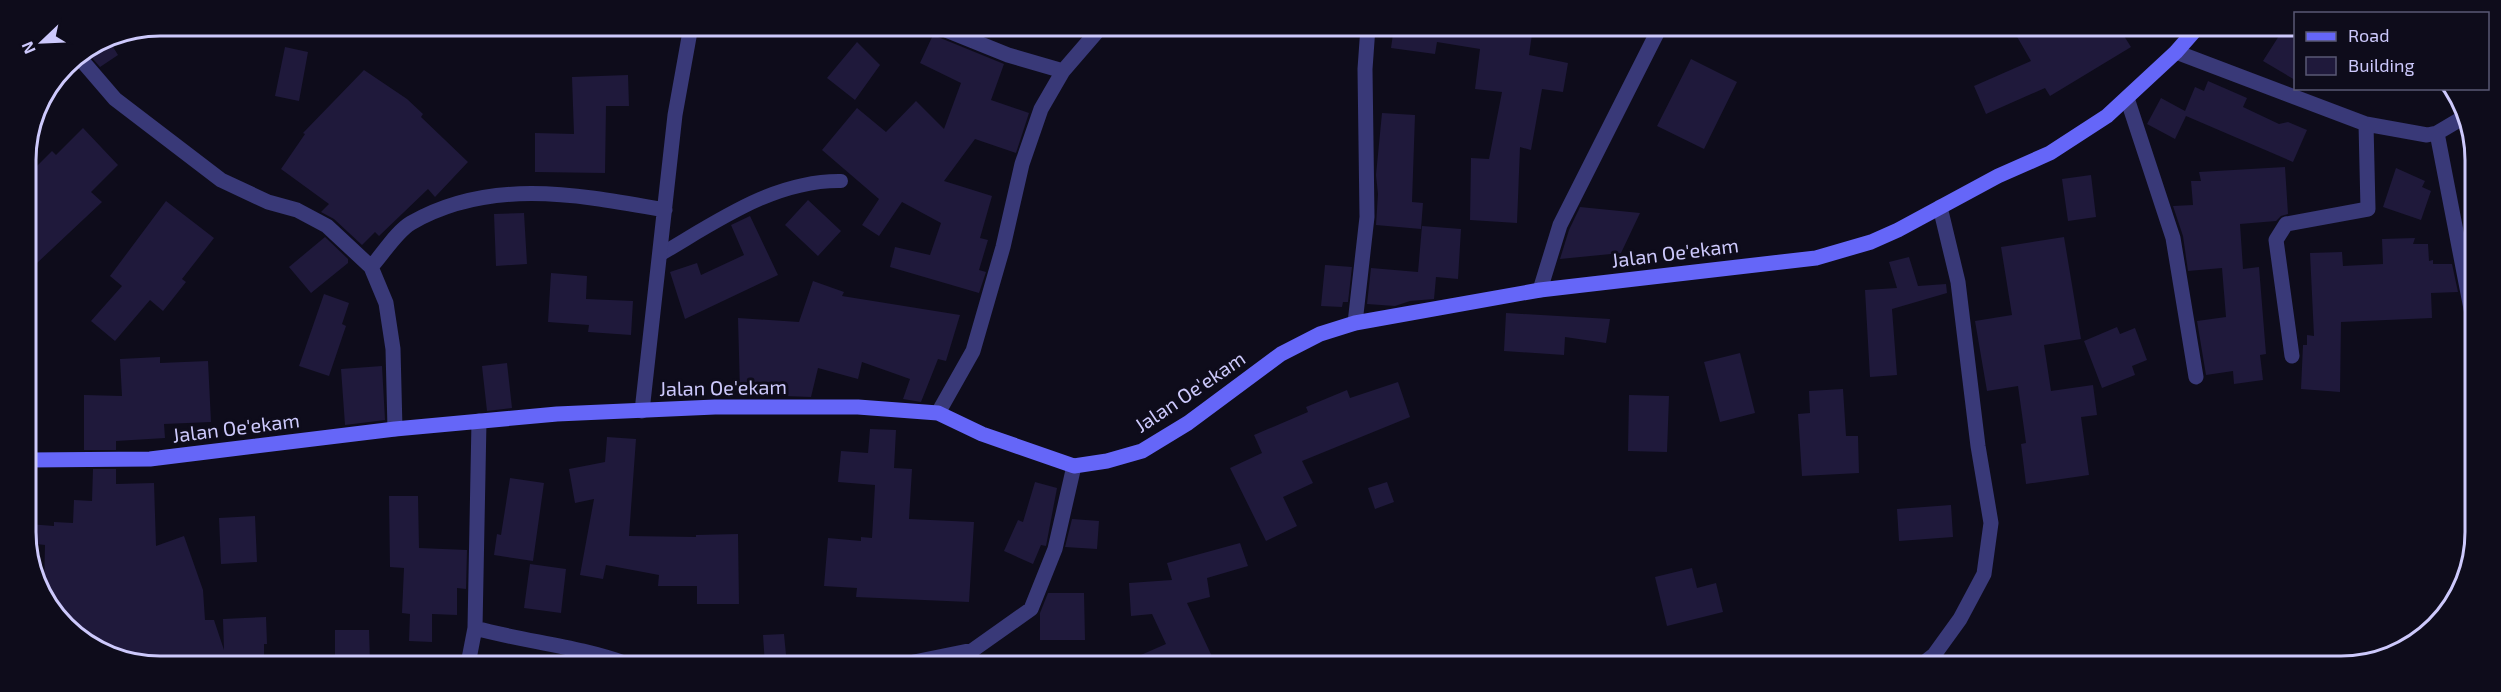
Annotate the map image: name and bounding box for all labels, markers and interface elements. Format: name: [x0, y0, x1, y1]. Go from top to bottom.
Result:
north arrow: [12, 12, 72, 72]
legend: [2294, 12, 2489, 90]
text: Road: [2348, 24, 2389, 46]
text: N: [17, 39, 39, 57]
text: Building: [2348, 54, 2415, 76]
street label: Jalan Oe'ekam: [1610, 232, 1740, 272]
street label: Jalan Oe'ekam: [1130, 345, 1249, 437]
street label: Jalan Oe'ekam: [659, 374, 787, 400]
street label: Jalan Oe'ekam: [171, 407, 301, 447]

